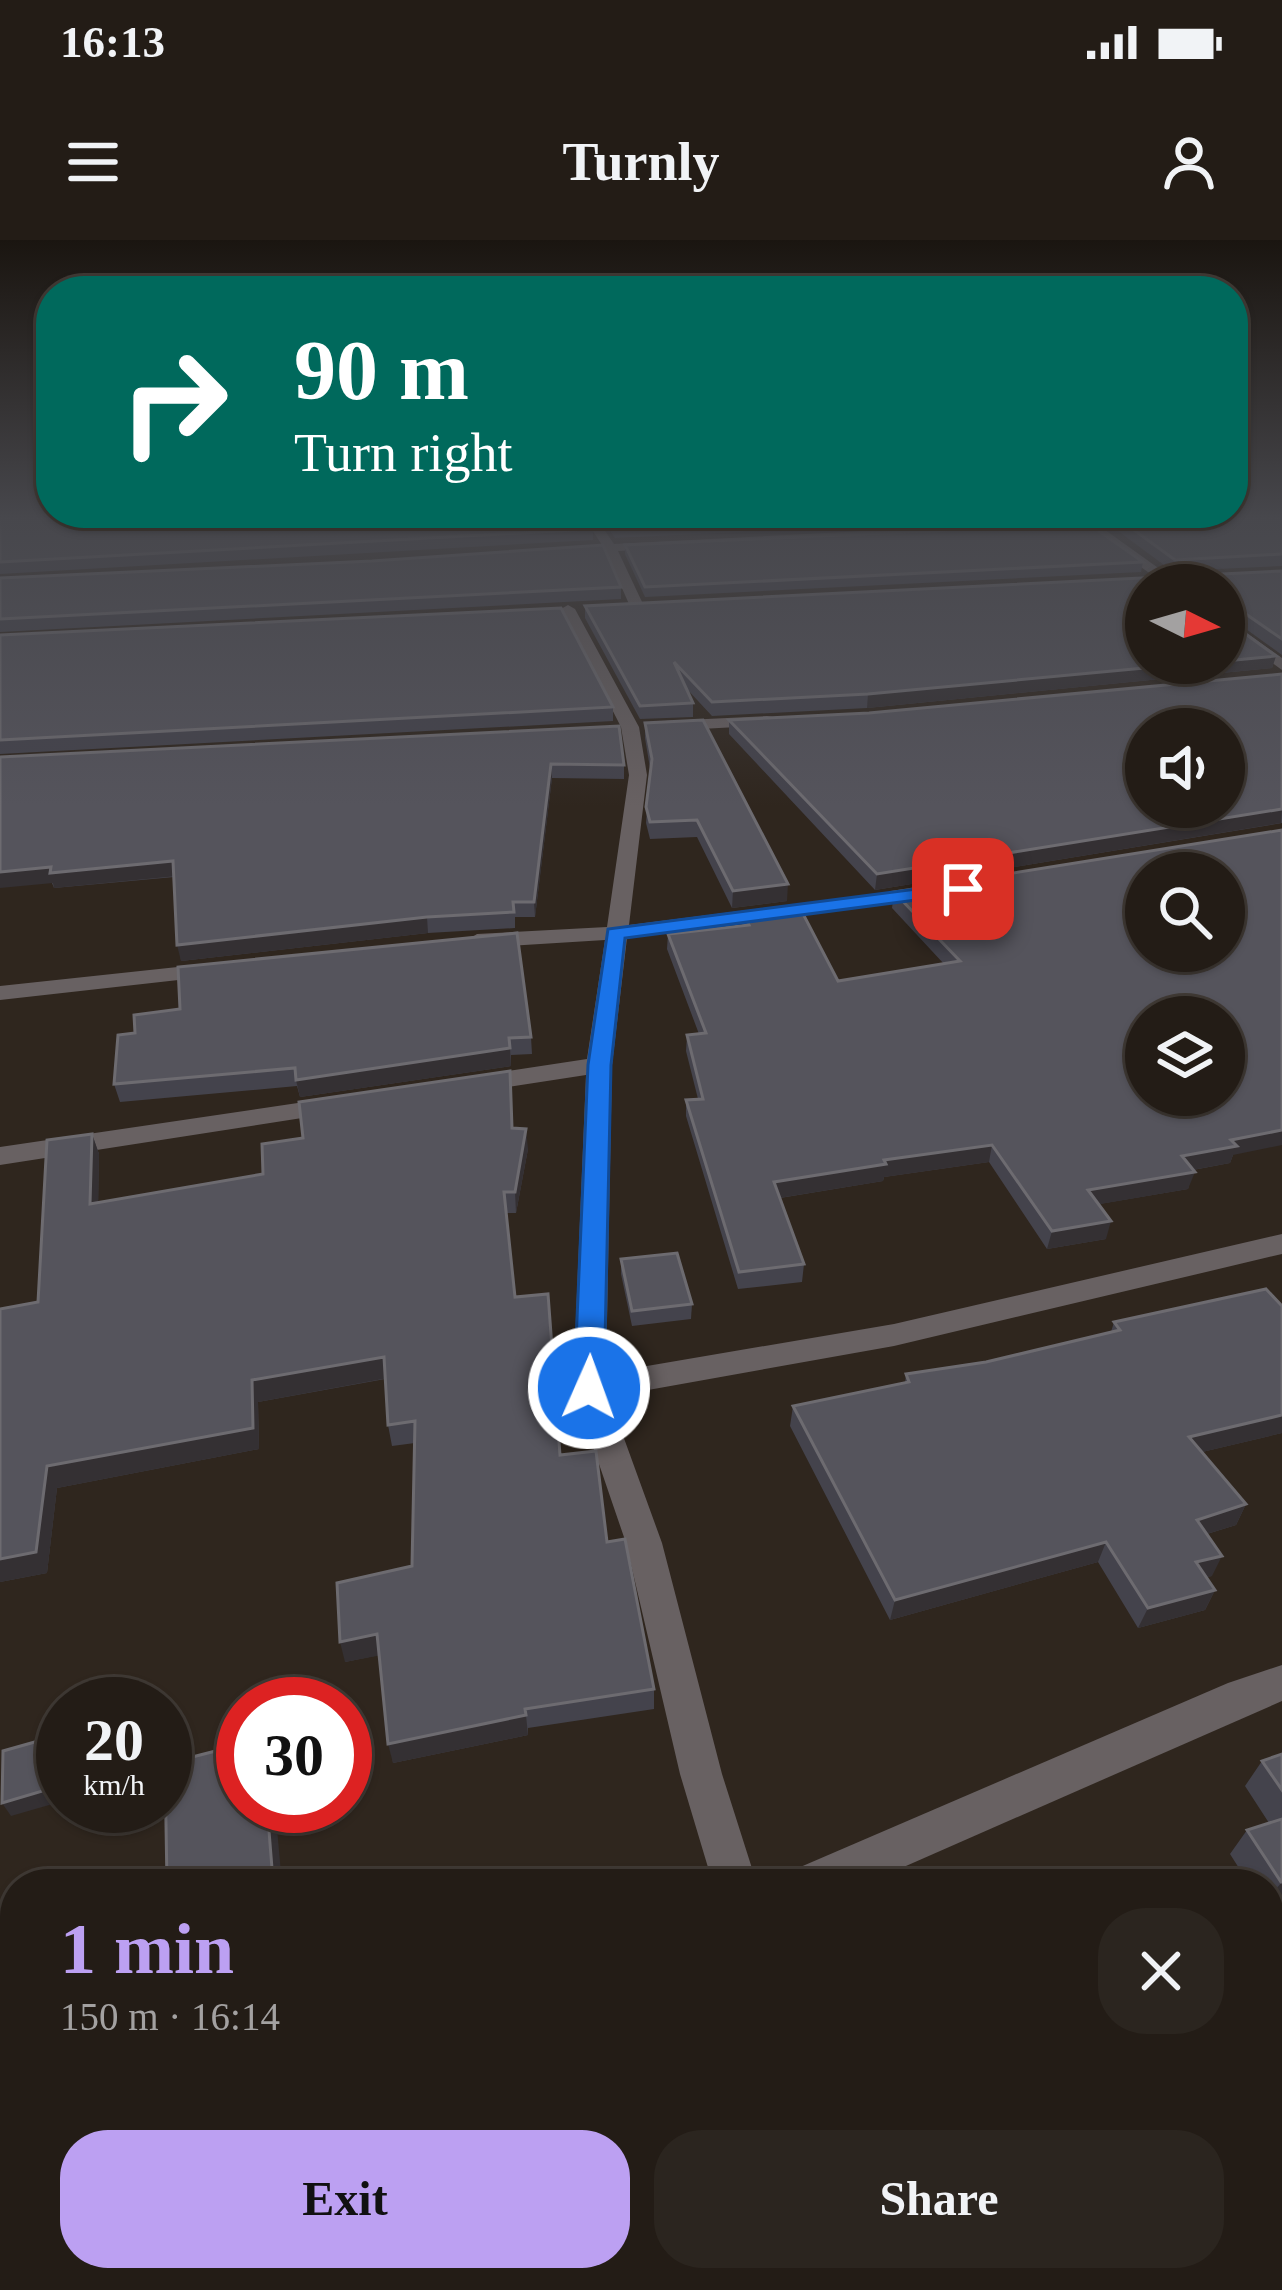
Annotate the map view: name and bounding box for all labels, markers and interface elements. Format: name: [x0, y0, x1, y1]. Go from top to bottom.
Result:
text: 16:13: [60, 17, 165, 67]
icon: menu: [60, 129, 126, 195]
icon: person: [1156, 129, 1222, 195]
text: Turnly: [562, 132, 720, 192]
icon: right: [96, 324, 252, 480]
text: 90 m: [294, 324, 469, 417]
text: Turn right: [294, 423, 513, 483]
north arrow: [1125, 564, 1245, 684]
map controls: [1125, 564, 1245, 1116]
button: sound: [1125, 708, 1245, 828]
pin: [912, 838, 1014, 940]
button: search: [1125, 852, 1245, 972]
icon: arrive: [930, 856, 996, 922]
button: layers: [1125, 996, 1245, 1116]
position arrow: [526, 1325, 652, 1451]
speed limit sign: 30: [216, 1677, 372, 1833]
text: 20: [84, 1707, 144, 1773]
text: km/h: [83, 1768, 145, 1801]
button: close: [1098, 1908, 1224, 2034]
text: 1 min: [60, 1909, 234, 1989]
text: 150 m · 16:14: [60, 1995, 280, 2038]
button: Exit: [60, 2130, 630, 2268]
button: Share: [654, 2130, 1224, 2268]

